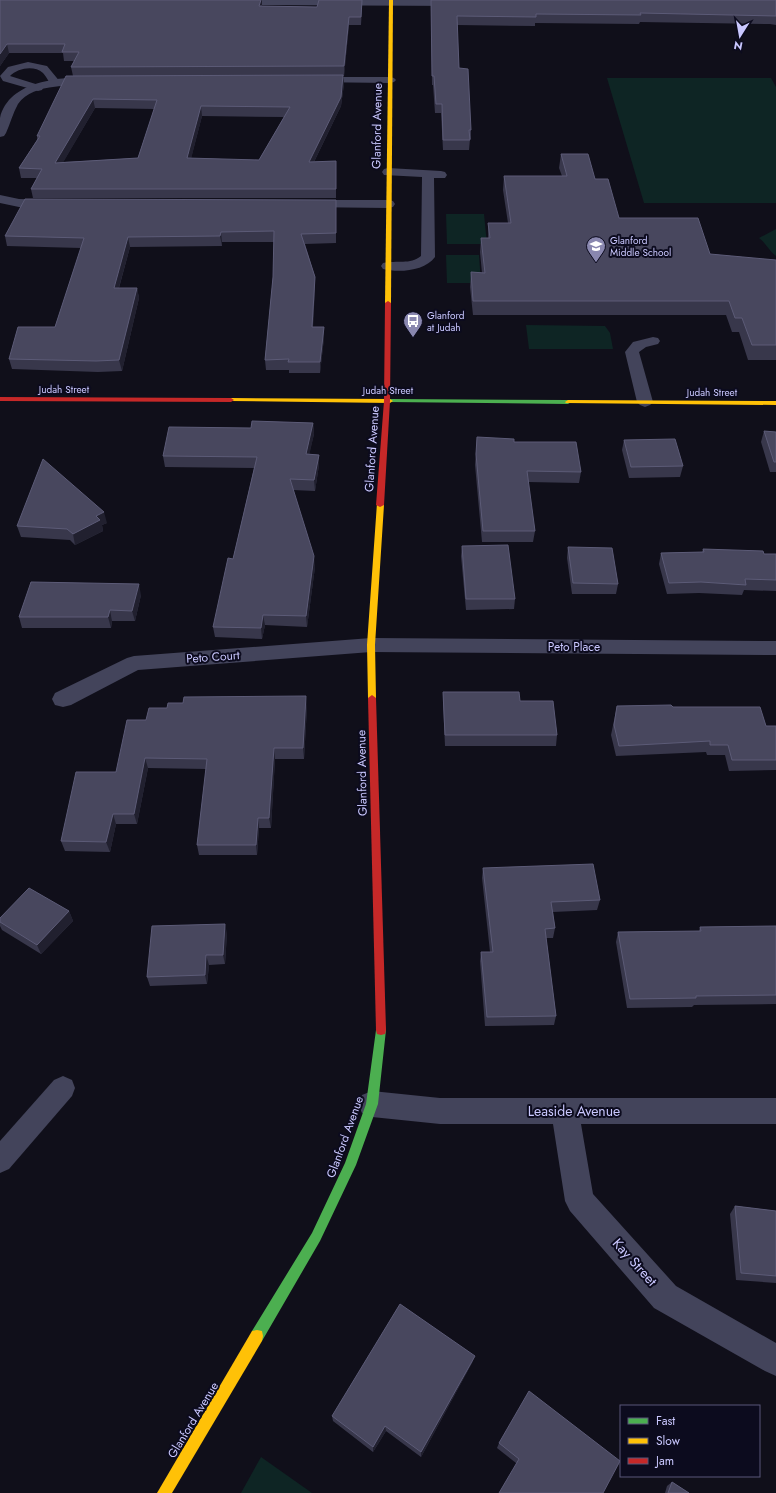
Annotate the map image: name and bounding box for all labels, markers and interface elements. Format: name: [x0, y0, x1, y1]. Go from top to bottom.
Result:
north arrow: [720, 16, 760, 56]
text: N: [732, 37, 744, 55]
street label: Glanford Avenue: [367, 83, 387, 169]
place label: Glanford Middle School: [610, 233, 671, 260]
school or university icon: Glanford Middle School: [585, 235, 607, 263]
place label: Glanford at Judah: [427, 308, 465, 335]
bus stop icon: Glanford at Judah: [402, 310, 424, 338]
street label: Judah Street: [37, 382, 90, 397]
street label: Judah Street: [361, 383, 414, 398]
street label: Judah Street: [685, 385, 738, 400]
street label: Glanford Avenue: [360, 405, 384, 493]
street label: Peto Place: [548, 638, 600, 656]
street label: Peto Court: [186, 646, 240, 668]
street label: Glanford Avenue: [352, 730, 372, 816]
street label: Glanford Avenue: [322, 1093, 368, 1181]
street label: Leaside Avenue: [528, 1101, 620, 1121]
street label: Kay Street: [608, 1234, 662, 1291]
street label: Glanford Avenue: [163, 1378, 223, 1462]
legend: [620, 1405, 760, 1477]
text: Fast: [656, 1412, 675, 1430]
text: Slow: [656, 1432, 681, 1450]
text: Jam: [654, 1452, 674, 1470]

